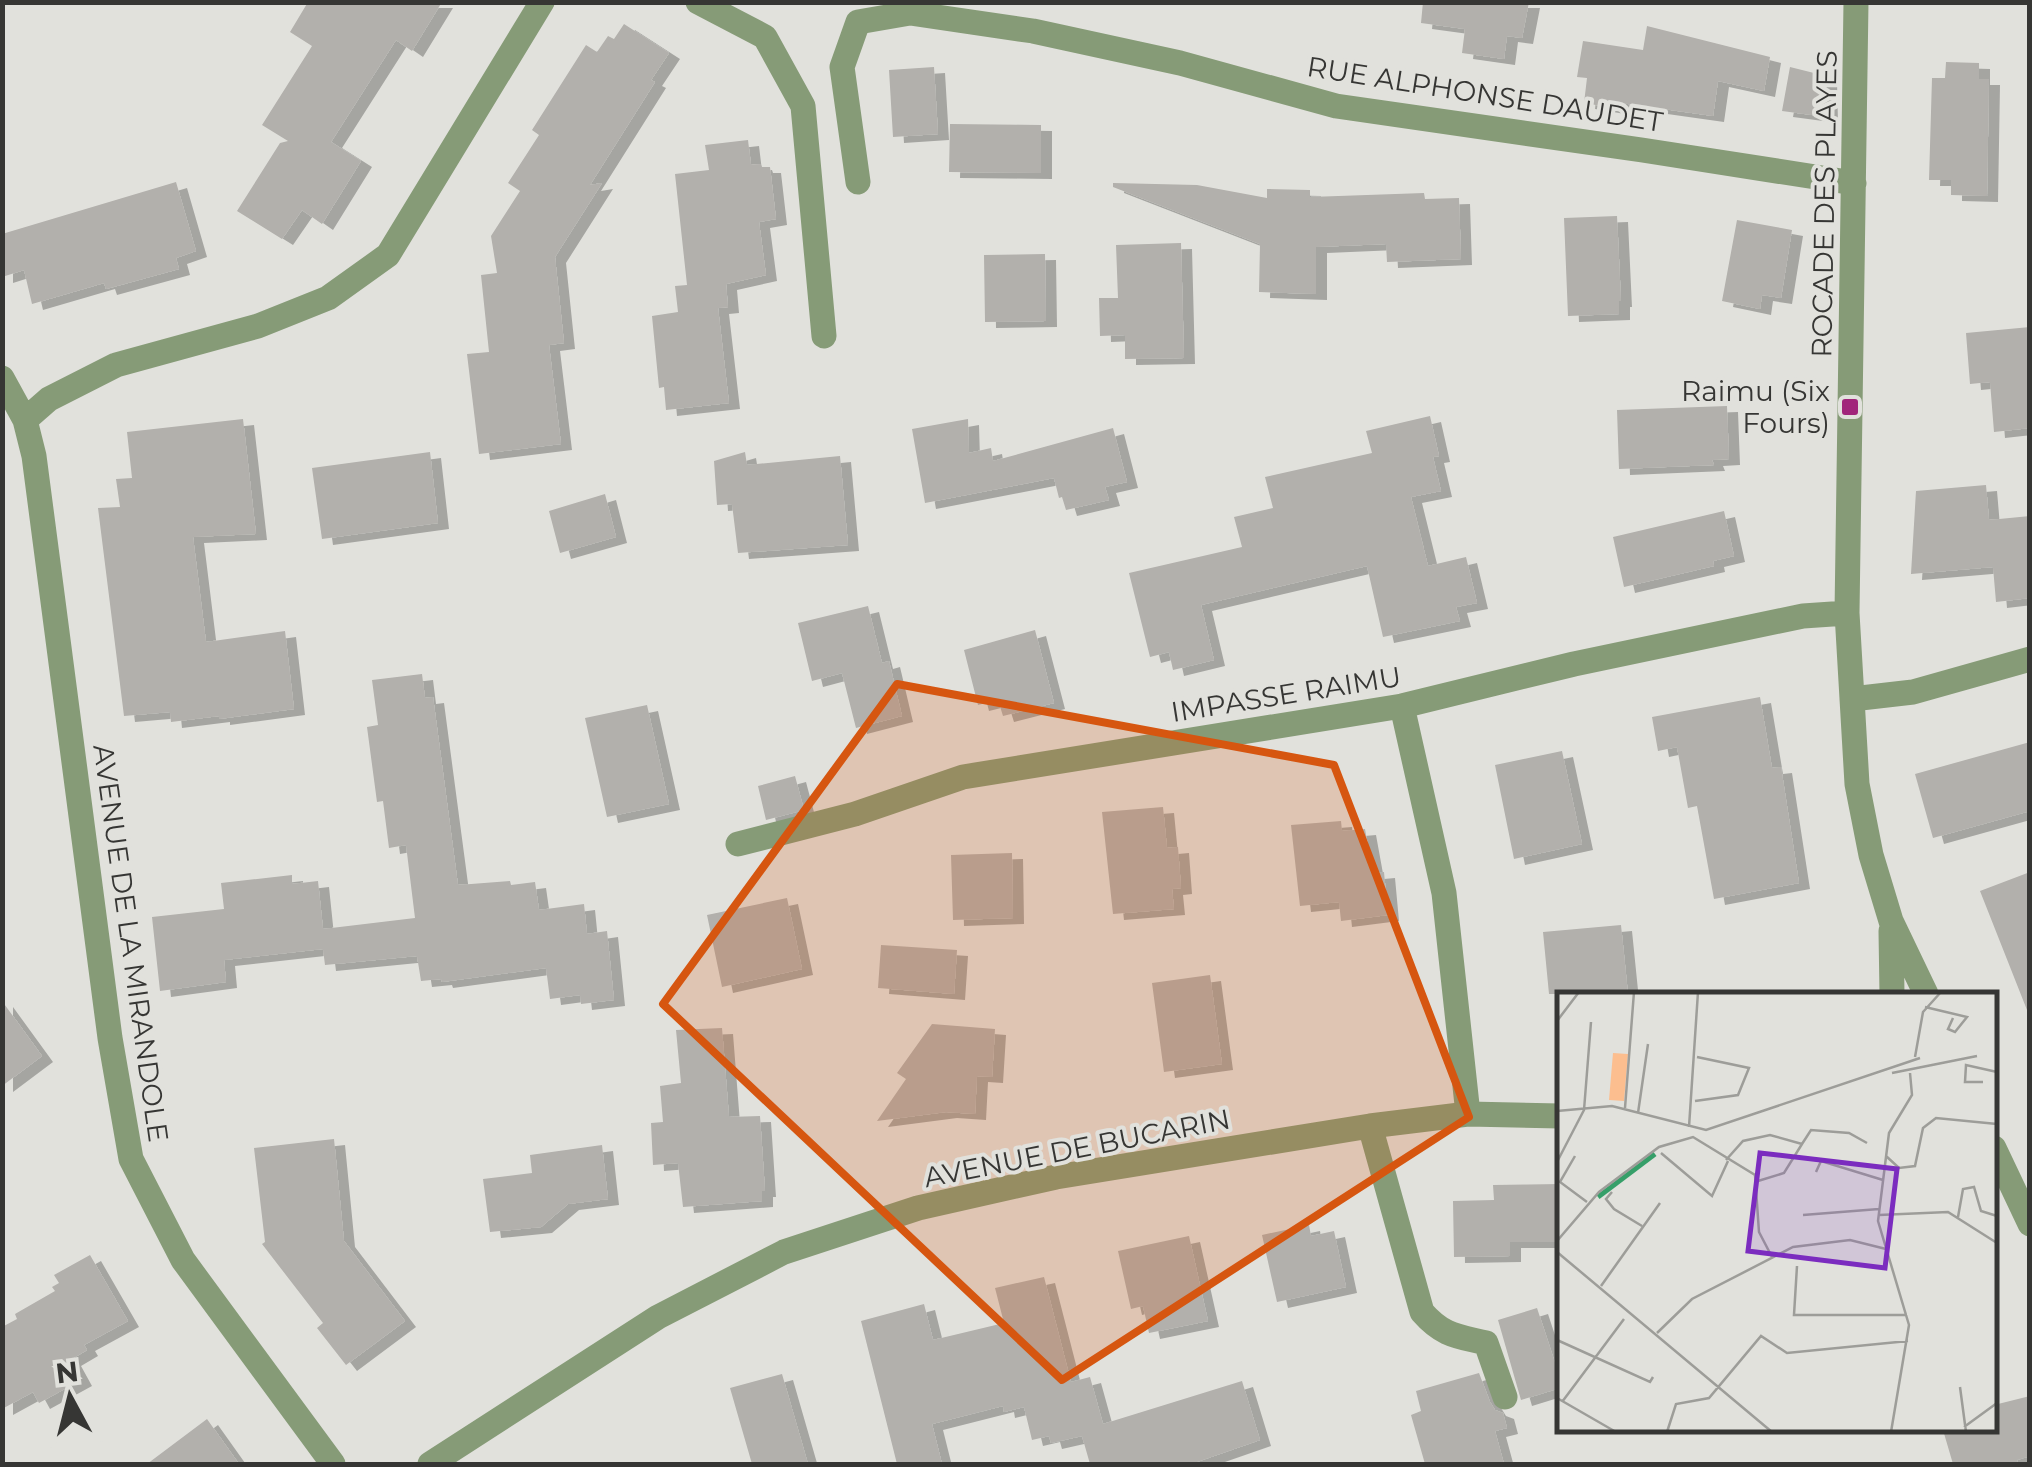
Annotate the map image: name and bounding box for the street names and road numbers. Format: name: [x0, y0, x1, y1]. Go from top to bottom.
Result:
street label: RUE ALPHONSE DAUDET: [1305, 49, 1665, 139]
street label: ROCADE DES PLAYES: [1804, 50, 1844, 358]
street label: IMPASSE RAIMU: [1169, 659, 1403, 729]
street label: AVENUE DE LA MIRANDOLE: [86, 742, 176, 1144]
street label: AVENUE DE BUCARIN: [921, 1102, 1233, 1194]

